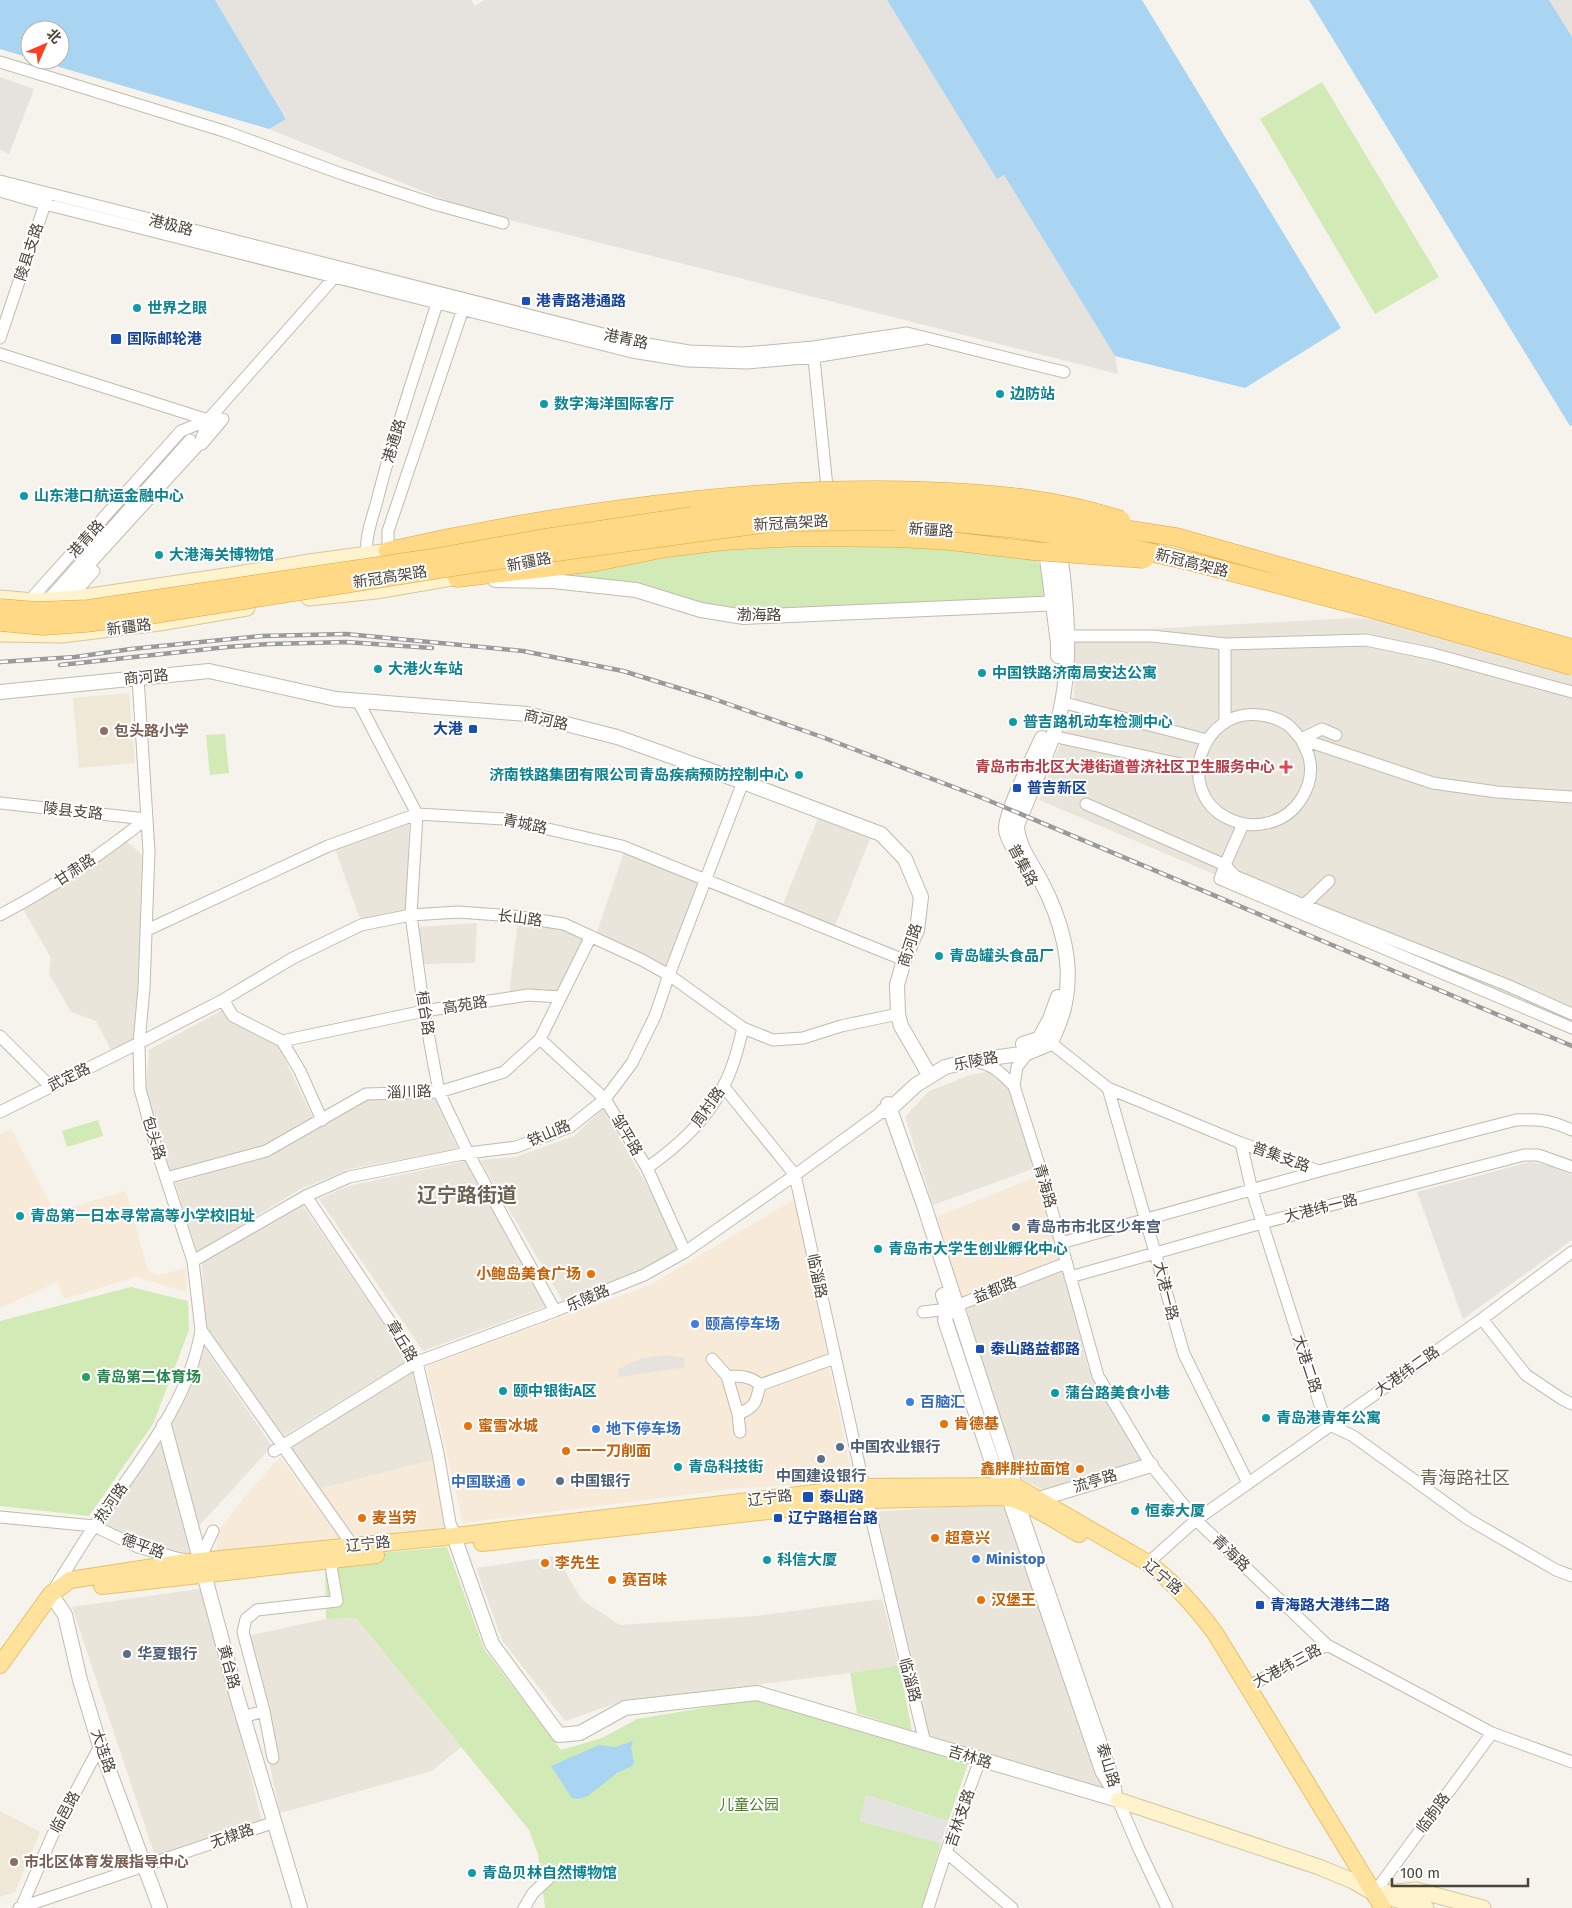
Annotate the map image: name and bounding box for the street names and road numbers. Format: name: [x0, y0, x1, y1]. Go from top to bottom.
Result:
street label: 港极路: [147, 211, 195, 239]
street label: 陵县支路: [11, 221, 47, 283]
street label: 港青路: [602, 326, 650, 352]
street label: 港通路: [379, 417, 409, 465]
street label: 新冠高架路: [753, 512, 829, 534]
street label: 港青路: [64, 516, 108, 562]
street label: 新疆路: [908, 519, 954, 541]
street label: 新冠高架路: [1153, 545, 1231, 581]
street label: 新疆路: [505, 549, 553, 575]
street label: 新冠高架路: [352, 562, 428, 592]
street label: 渤海路: [736, 606, 782, 624]
street label: 新疆路: [106, 615, 152, 639]
street label: 商河路: [123, 666, 169, 688]
street label: 商河路: [522, 706, 570, 734]
street label: 陵县支路: [42, 799, 104, 823]
street label: 青城路: [501, 811, 549, 837]
street label: 普集路: [1004, 841, 1042, 889]
street label: 甘肃路: [51, 850, 99, 890]
street label: 长山路: [497, 906, 543, 930]
street label: 商河路: [894, 921, 926, 969]
street label: 桓台路: [413, 989, 437, 1037]
street label: 高苑路: [441, 993, 489, 1017]
street label: 乐陵路: [952, 1048, 1000, 1074]
street label: 武定路: [45, 1059, 93, 1095]
street label: 淄川路: [386, 1082, 432, 1102]
street label: 周村路: [688, 1083, 728, 1131]
street label: 邹平路: [608, 1111, 646, 1159]
street label: 包头路: [139, 1114, 169, 1162]
street label: 铁山路: [525, 1116, 573, 1150]
street label: 普集支路: [1250, 1138, 1312, 1176]
street label: 青海路: [1030, 1162, 1060, 1210]
street label: 大港纬一路: [1282, 1190, 1360, 1226]
street label: 临淄路: [804, 1252, 830, 1300]
street label: 大港一路: [1150, 1260, 1182, 1322]
street label: 益都路: [971, 1273, 1019, 1307]
street label: 乐陵路: [564, 1281, 612, 1315]
street label: 章丘路: [383, 1317, 421, 1365]
street label: 大港二路: [1289, 1333, 1325, 1395]
street label: 大港纬二路: [1371, 1342, 1443, 1400]
street label: 流亭路: [1071, 1466, 1119, 1496]
street label: 热河路: [91, 1479, 131, 1527]
street label: 辽宁路: [747, 1486, 793, 1510]
street label: 德平路: [119, 1530, 167, 1562]
street label: 青海路: [1209, 1531, 1253, 1575]
street label: 辽宁路: [345, 1533, 391, 1555]
street label: 辽宁路: [1140, 1556, 1186, 1598]
street label: 大港纬三路: [1250, 1640, 1324, 1692]
street label: 黄台路: [214, 1643, 244, 1691]
street label: 临淄路: [895, 1656, 925, 1704]
street label: 大连路: [87, 1727, 119, 1775]
street label: 泰山路: [1093, 1741, 1123, 1789]
street label: 吉林路: [946, 1742, 994, 1772]
street label: 吉林支路: [942, 1787, 978, 1849]
street label: 临邑路: [46, 1788, 84, 1836]
street label: 临朐路: [1412, 1790, 1454, 1836]
street label: 无棣路: [208, 1820, 256, 1852]

